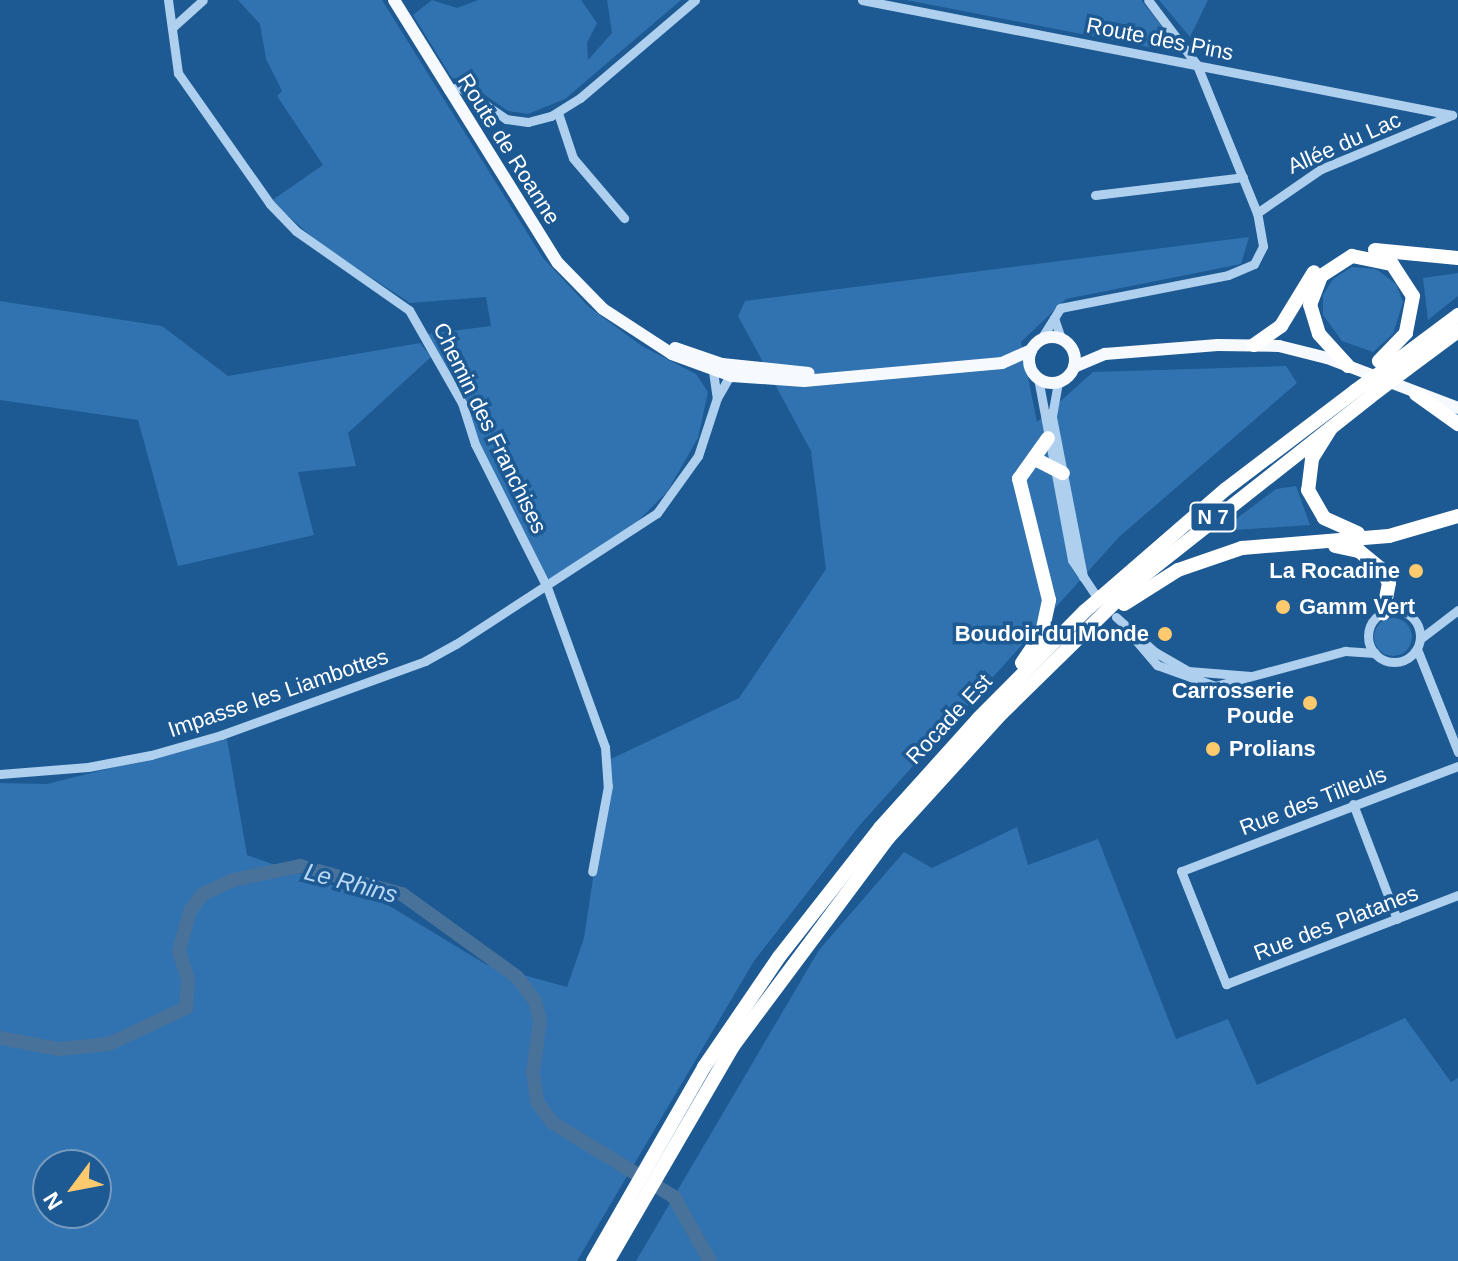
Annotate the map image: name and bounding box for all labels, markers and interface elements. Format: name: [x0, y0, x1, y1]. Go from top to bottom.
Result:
street label: Route des Pins: [1084, 12, 1236, 66]
street label: Route de Roanne: [452, 69, 566, 229]
street label: Allée du Lac: [1283, 106, 1405, 180]
street label: Chemin des Franchises: [427, 318, 553, 538]
road number: N 7: [1189, 501, 1237, 533]
place label: La Rocadine: [1269, 558, 1400, 584]
marker: La Rocadine: [1407, 562, 1425, 580]
place label: Gamm Vert: [1299, 594, 1415, 620]
marker: Gamm Vert: [1274, 598, 1292, 616]
place label: Boudoir du Monde: [955, 621, 1149, 647]
marker: Boudoir du Monde: [1156, 625, 1174, 643]
street label: Impasse les Liambottes: [164, 643, 392, 743]
street label: Rocade Est: [901, 668, 997, 770]
place label: Carrosserie Poude: [1172, 677, 1294, 728]
marker: Carrosserie Poude: [1301, 694, 1319, 712]
place label: Prolians: [1229, 736, 1316, 762]
marker: Prolians: [1204, 740, 1222, 758]
street label: Rue des Tilleuls: [1236, 761, 1390, 841]
water label: Le Rhins: [302, 857, 400, 909]
street label: Rue des Platanes: [1250, 880, 1422, 966]
north arrow: [32, 1149, 112, 1229]
text: N: [38, 1188, 68, 1214]

